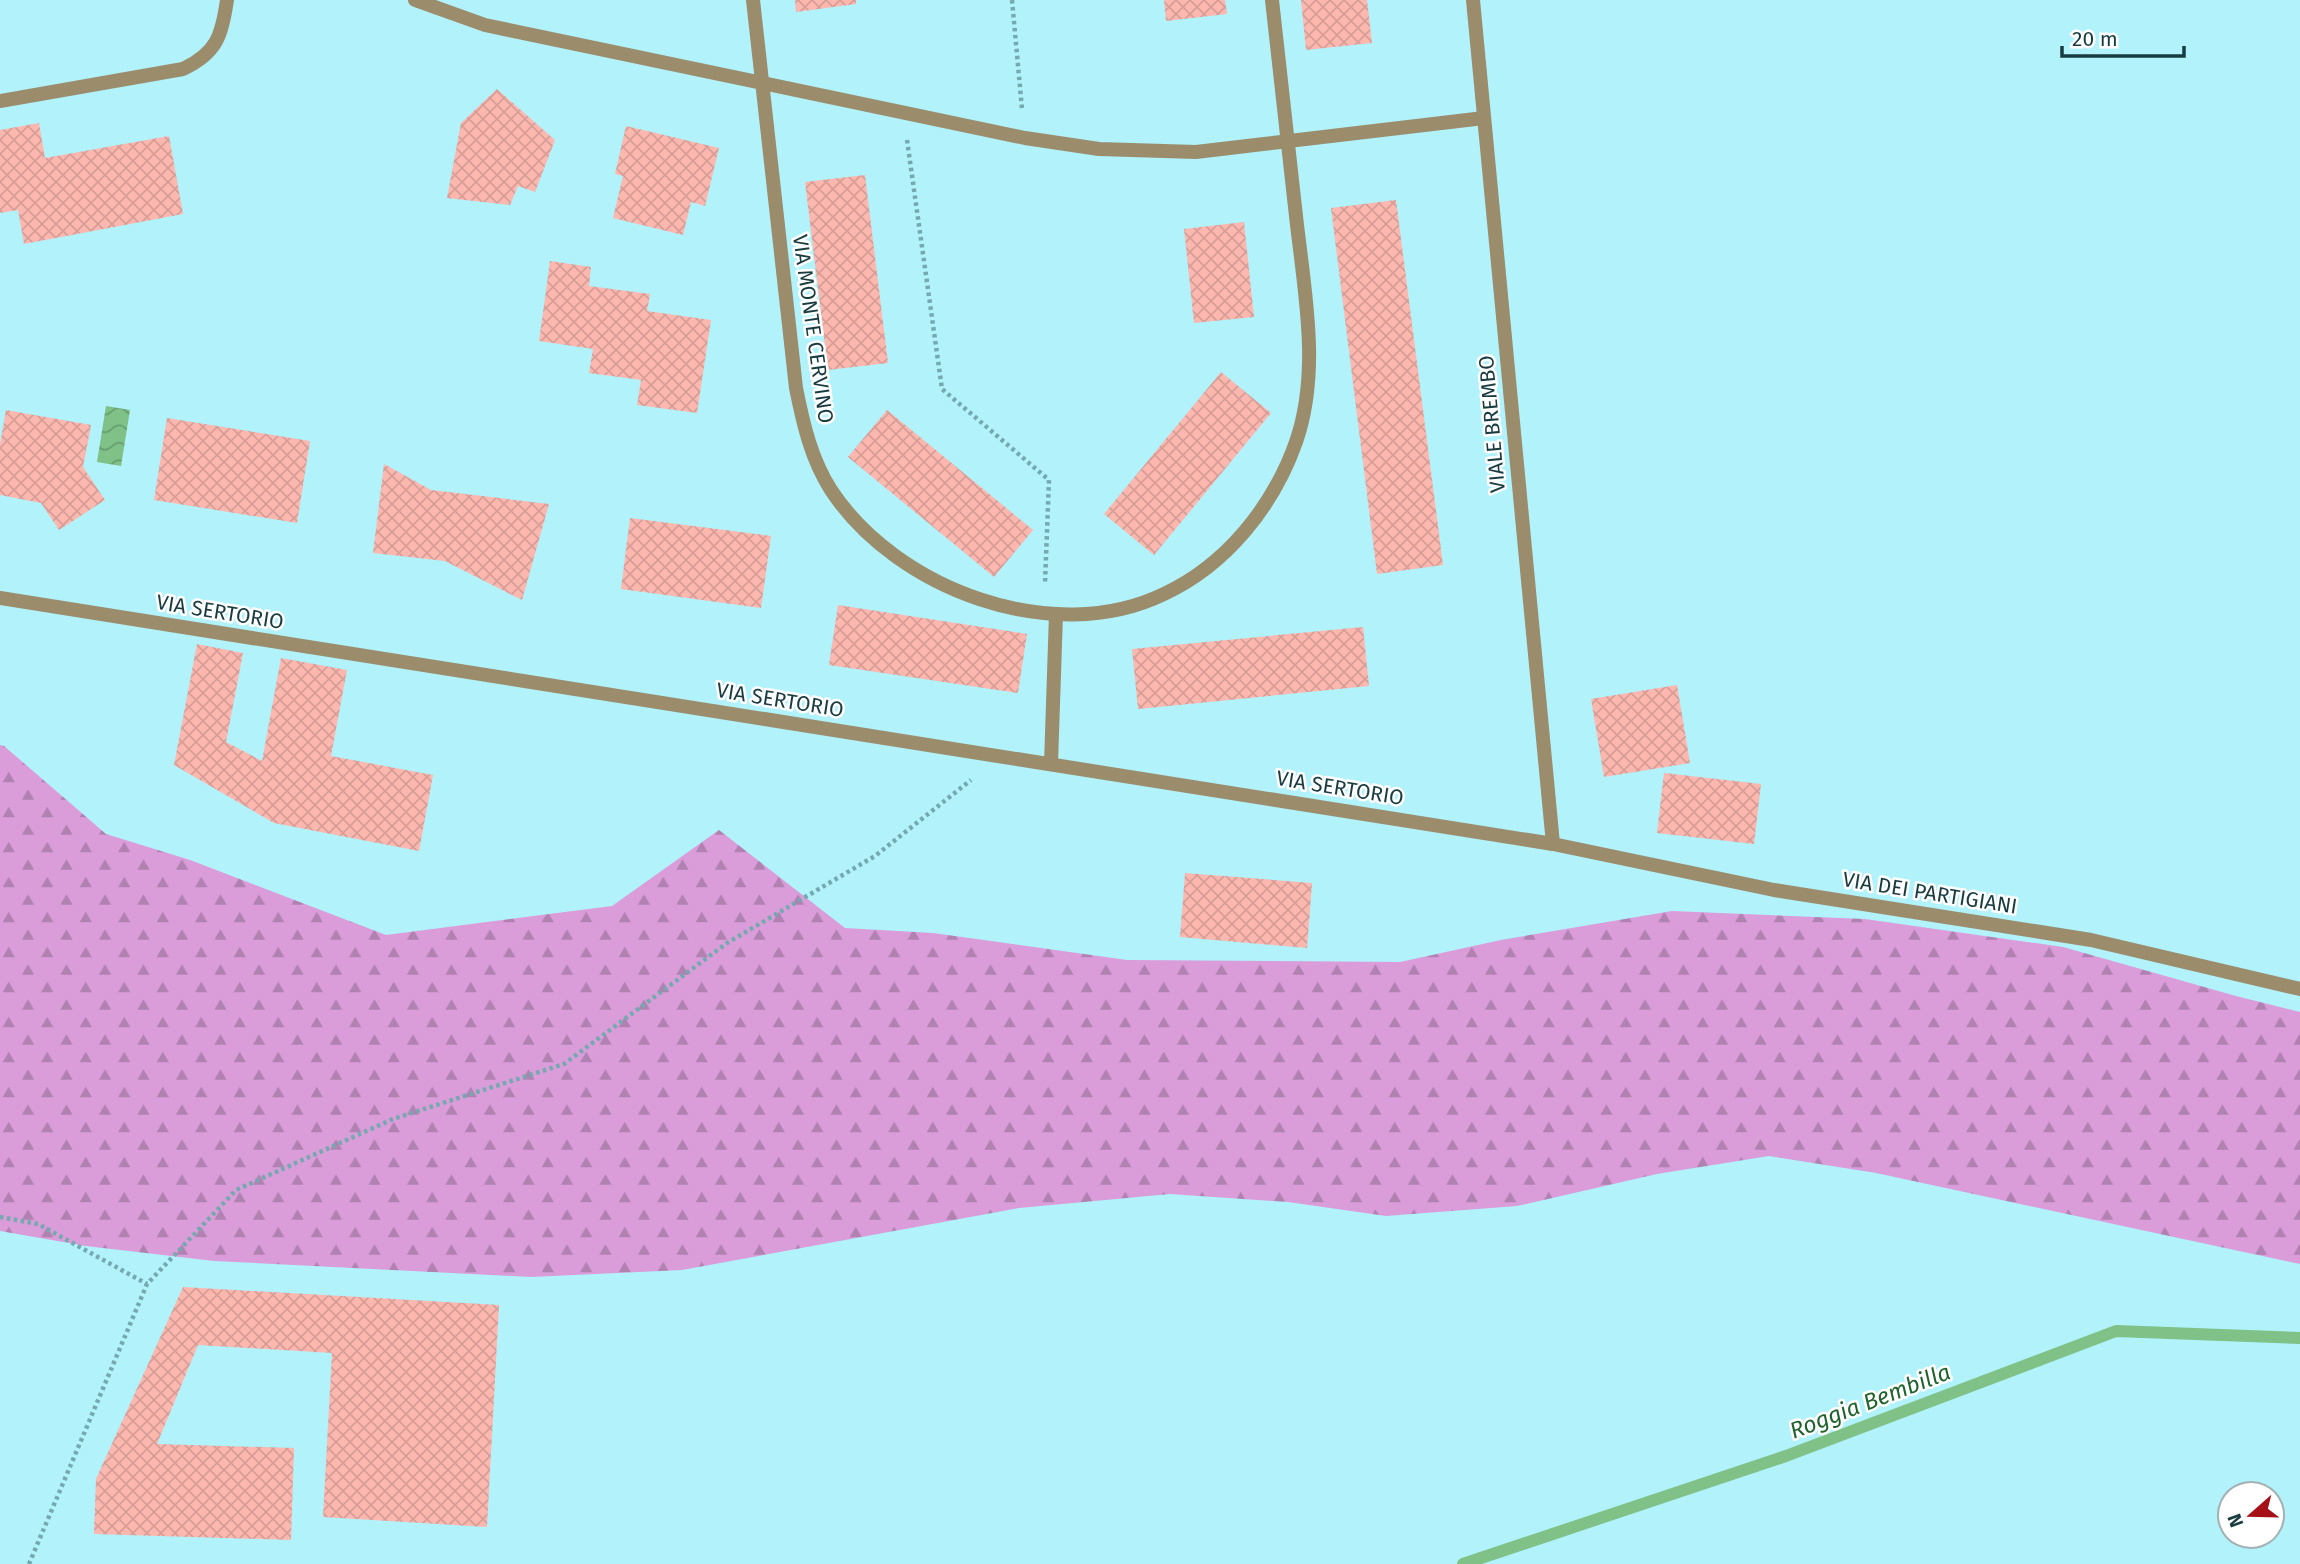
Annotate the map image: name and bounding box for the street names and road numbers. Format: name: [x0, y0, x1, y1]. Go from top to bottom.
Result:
street label: VIA MONTE CERVINO: [787, 233, 839, 425]
street label: VIALE BREMBO: [1473, 354, 1511, 494]
street label: VIA SERTORIO: [154, 589, 286, 635]
street label: VIA SERTORIO: [714, 677, 846, 723]
street label: VIA SERTORIO: [1274, 765, 1406, 811]
street label: VIA DEI PARTIGIANI: [1841, 866, 2019, 920]

